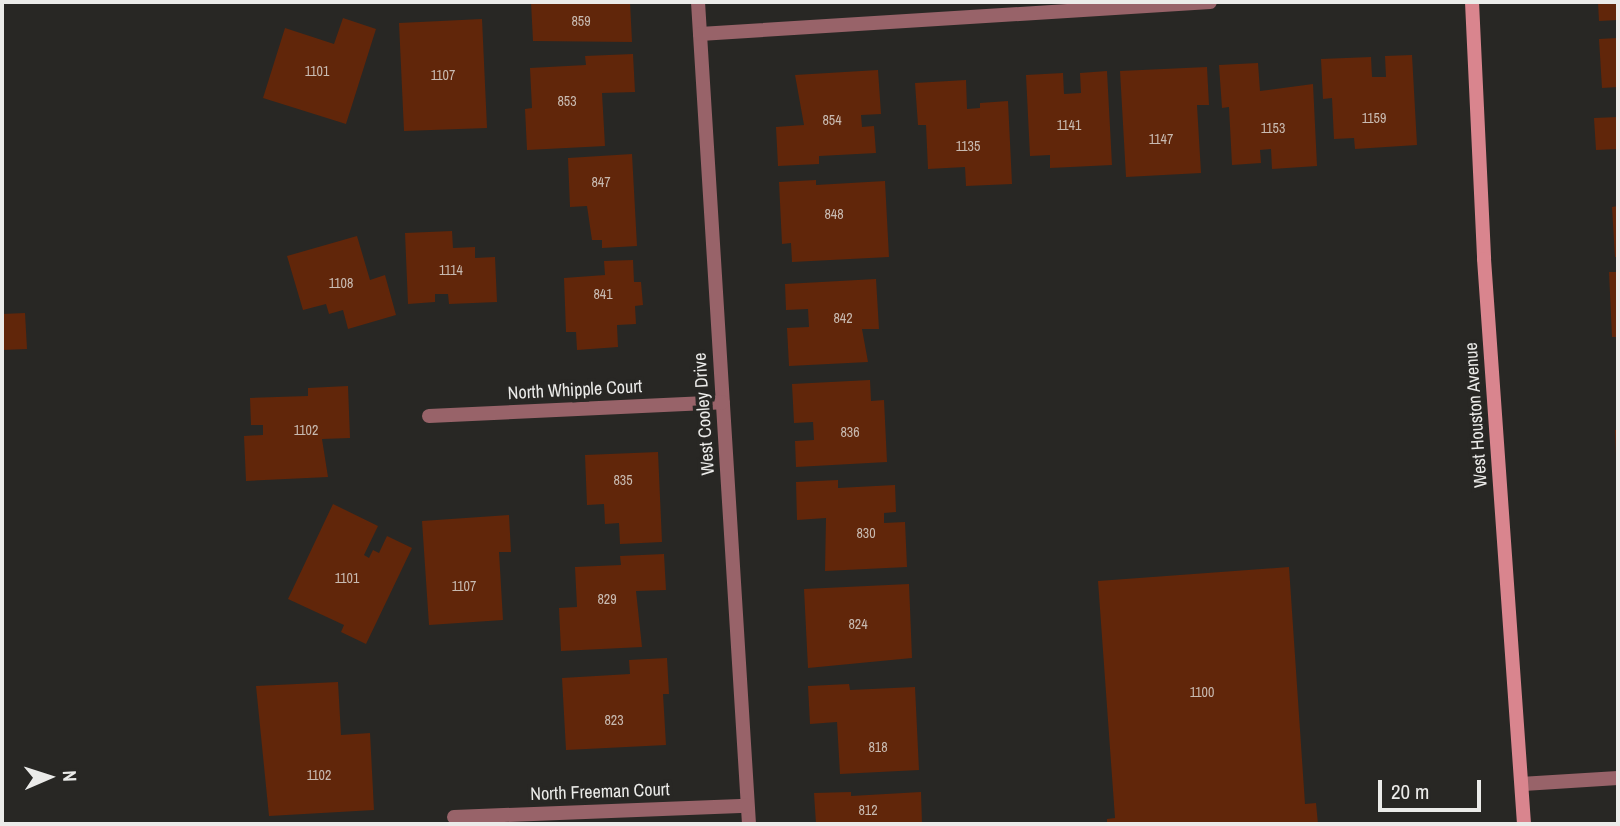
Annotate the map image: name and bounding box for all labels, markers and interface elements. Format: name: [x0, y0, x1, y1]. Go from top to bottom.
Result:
house number: 859: [571, 13, 591, 29]
house number: 1101: [305, 63, 329, 79]
house number: 1107: [431, 67, 455, 83]
house number: 853: [557, 93, 577, 109]
house number: 1159: [1362, 110, 1386, 126]
house number: 854: [822, 112, 842, 128]
house number: 1141: [1057, 117, 1081, 133]
house number: 1153: [1261, 120, 1285, 136]
house number: 1147: [1149, 131, 1173, 147]
house number: 1135: [956, 138, 980, 154]
house number: 847: [591, 174, 611, 190]
house number: 848: [824, 206, 844, 222]
house number: 1114: [439, 262, 463, 278]
house number: 1108: [329, 275, 353, 291]
house number: 841: [593, 286, 613, 302]
house number: 842: [833, 310, 853, 326]
street label: West Houston Avenue: [1460, 341, 1492, 489]
street label: West Cooley Drive: [689, 352, 719, 476]
street label: North Whipple Court: [507, 376, 643, 404]
house number: 1102: [294, 422, 318, 438]
house number: 836: [840, 424, 860, 440]
house number: 835: [613, 472, 633, 488]
house number: 830: [856, 525, 876, 541]
house number: 1101: [335, 570, 359, 586]
house number: 1107: [452, 578, 476, 594]
house number: 829: [597, 591, 617, 607]
house number: 824: [848, 616, 868, 632]
house number: 1100: [1190, 684, 1214, 700]
house number: 823: [604, 712, 624, 728]
house number: 818: [868, 739, 888, 755]
north arrow: [14, 742, 84, 812]
scale bar: [1382, 766, 1485, 810]
house number: 1102: [307, 767, 331, 783]
text: N: [57, 770, 83, 782]
text: 20 m: [1391, 777, 1429, 806]
street label: North Freeman Court: [530, 779, 670, 805]
house number: 812: [858, 802, 878, 818]

